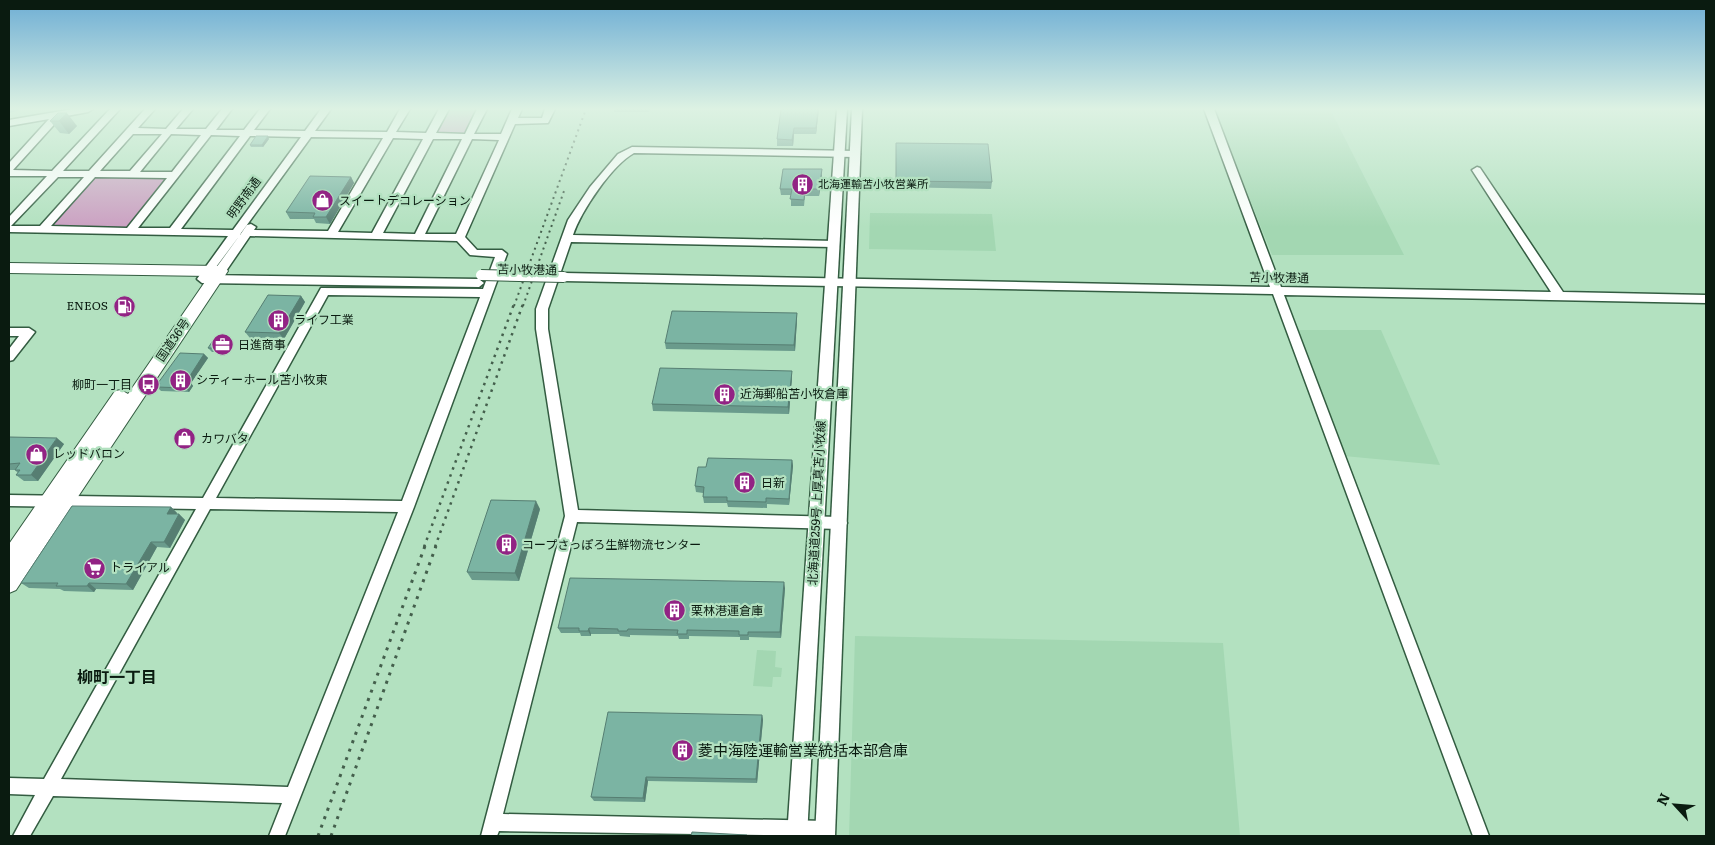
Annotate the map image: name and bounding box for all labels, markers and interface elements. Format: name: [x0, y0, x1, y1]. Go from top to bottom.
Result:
building icon: 北海運輸苫小牧営業所: [790, 172, 814, 196]
street label: 明野南通: [222, 173, 265, 222]
place label: 北海運輸苫小牧営業所: [818, 175, 929, 191]
shop icon: スイートデコレーション: [311, 189, 335, 213]
place label: スイートデコレーション: [339, 191, 471, 209]
street label: 苫小牧港通: [497, 259, 557, 279]
street label: 苫小牧港通: [1249, 267, 1309, 287]
fuel station icon: ENEOS: [112, 294, 136, 318]
place label: ENEOS: [66, 296, 108, 314]
building icon: ライフ工業: [266, 308, 290, 332]
place label: ライフ工業: [294, 310, 354, 328]
street label: 国道36号: [151, 314, 193, 365]
office icon: 日進商事: [210, 333, 234, 357]
place label: 日進商事: [238, 335, 286, 353]
building icon: シティーホール苫小牧東: [168, 368, 192, 392]
place label: シティーホール苫小牧東: [196, 370, 327, 388]
bus stop icon: 柳町一丁目: [136, 373, 160, 397]
place label: 柳町一丁目: [72, 375, 132, 393]
building icon: 近海郵船苫小牧倉庫: [712, 382, 736, 406]
place label: 近海郵船苫小牧倉庫: [740, 384, 848, 402]
street label: 北海道道259号 上厚真苫小牧線: [803, 420, 829, 586]
shop icon: カワバタ: [173, 427, 197, 451]
place label: カワバタ: [201, 429, 249, 447]
shop icon: レッドバロン: [25, 442, 49, 466]
place label: レッドバロン: [53, 444, 125, 462]
building icon: 日新: [733, 471, 757, 495]
place label: 日新: [761, 473, 785, 491]
building icon: コープさっぽろ生鮮物流センター: [494, 533, 518, 557]
place label: コープさっぽろ生鮮物流センター: [522, 535, 701, 553]
supermarket icon: トライアル: [82, 556, 106, 580]
place label: トライアル: [110, 558, 170, 576]
building icon: 栗林港運倉庫: [663, 599, 687, 623]
place label: 栗林港運倉庫: [691, 601, 763, 619]
district label: 柳町一丁目: [77, 664, 157, 688]
place label: 菱中海陸運輸営業統括本部倉庫: [698, 738, 908, 761]
building icon: 菱中海陸運輸営業統括本部倉庫: [670, 739, 694, 763]
north arrow: [1650, 780, 1700, 830]
text: N: [1651, 789, 1674, 809]

